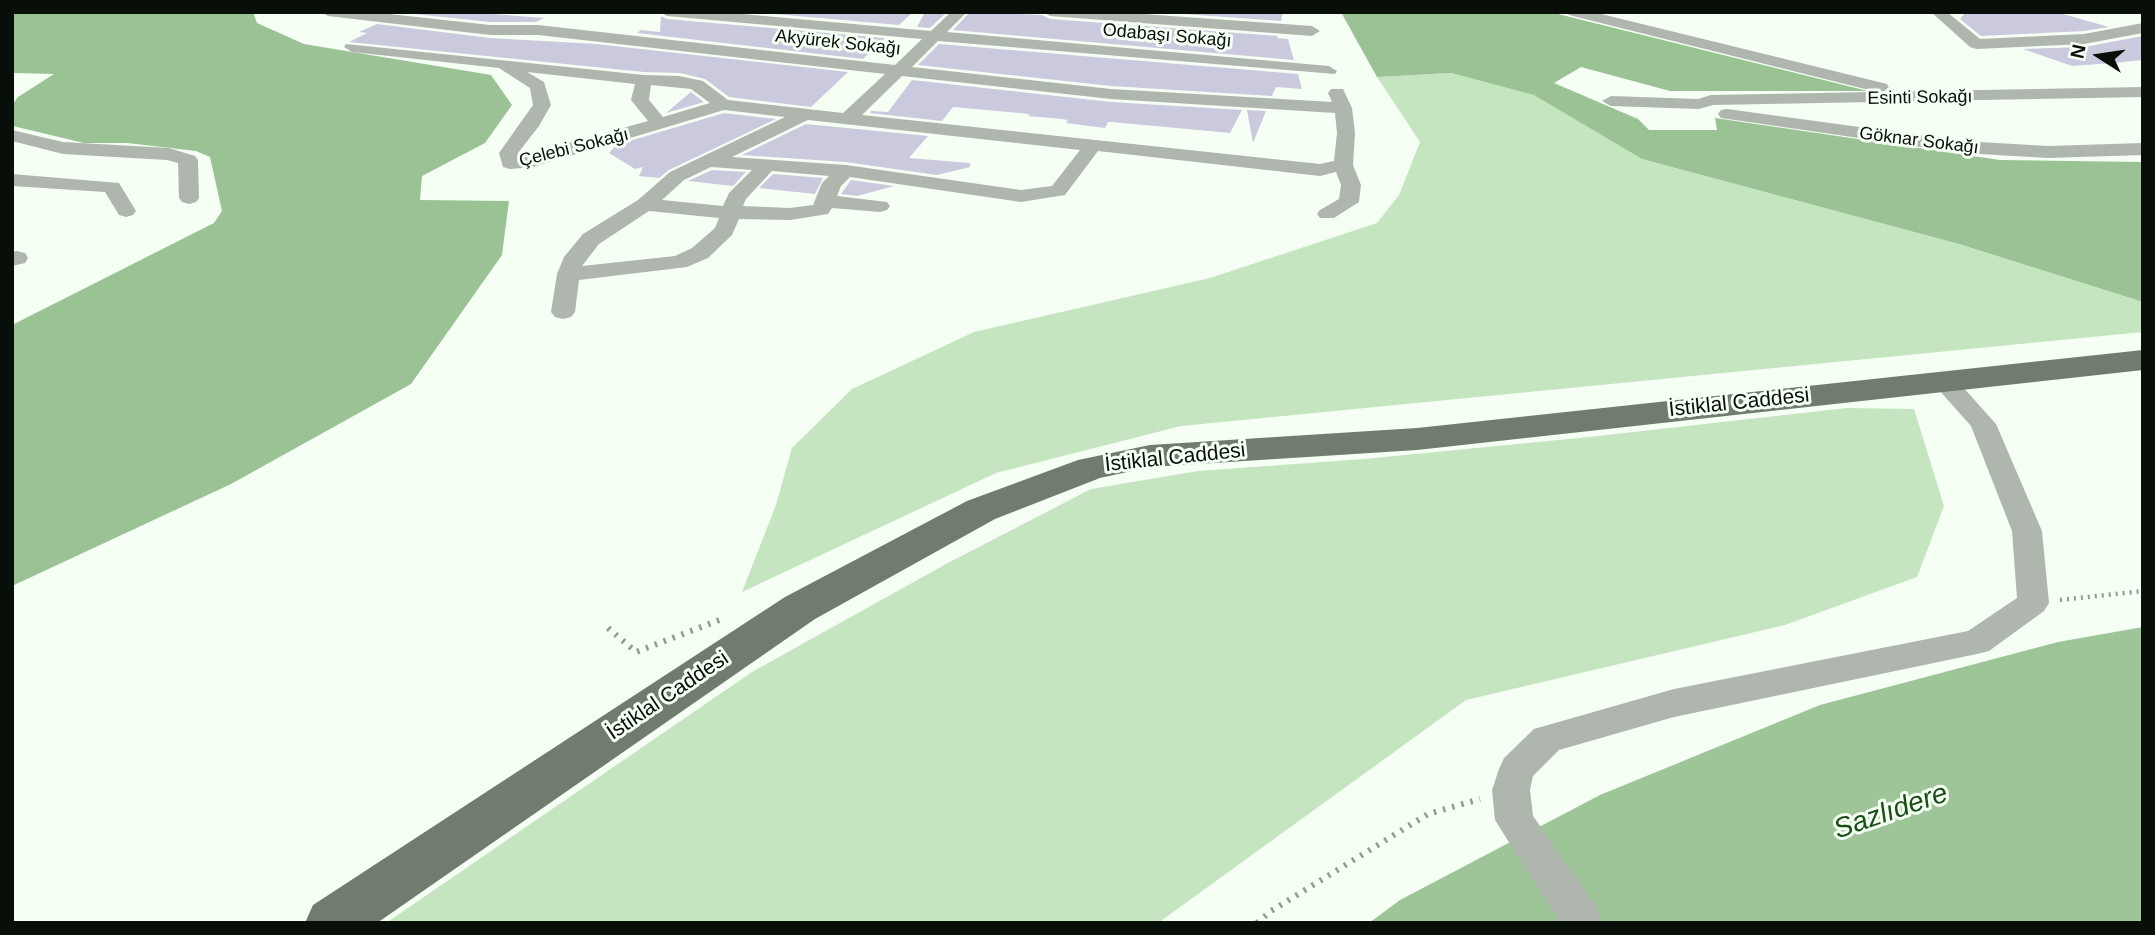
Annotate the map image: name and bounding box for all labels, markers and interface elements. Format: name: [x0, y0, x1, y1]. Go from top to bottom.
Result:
street label: Odabaşı Sokağı: [1102, 20, 1232, 52]
north arrow: [2064, 21, 2134, 91]
street label: Akyürek Sokağı: [774, 26, 902, 60]
text: N: [2066, 43, 2090, 60]
street label: Esinti Sokağı: [1867, 86, 1973, 110]
street label: Göknar Sokağı: [1858, 123, 1980, 159]
street label: Çelebi Sokağı: [517, 124, 631, 172]
street label: İstiklal Caddesi: [1667, 383, 1811, 423]
street label: İstiklal Caddesi: [1103, 438, 1247, 478]
street label: İstiklal Caddesi: [602, 646, 734, 746]
water label: Sazlıdere: [1830, 777, 1952, 847]

